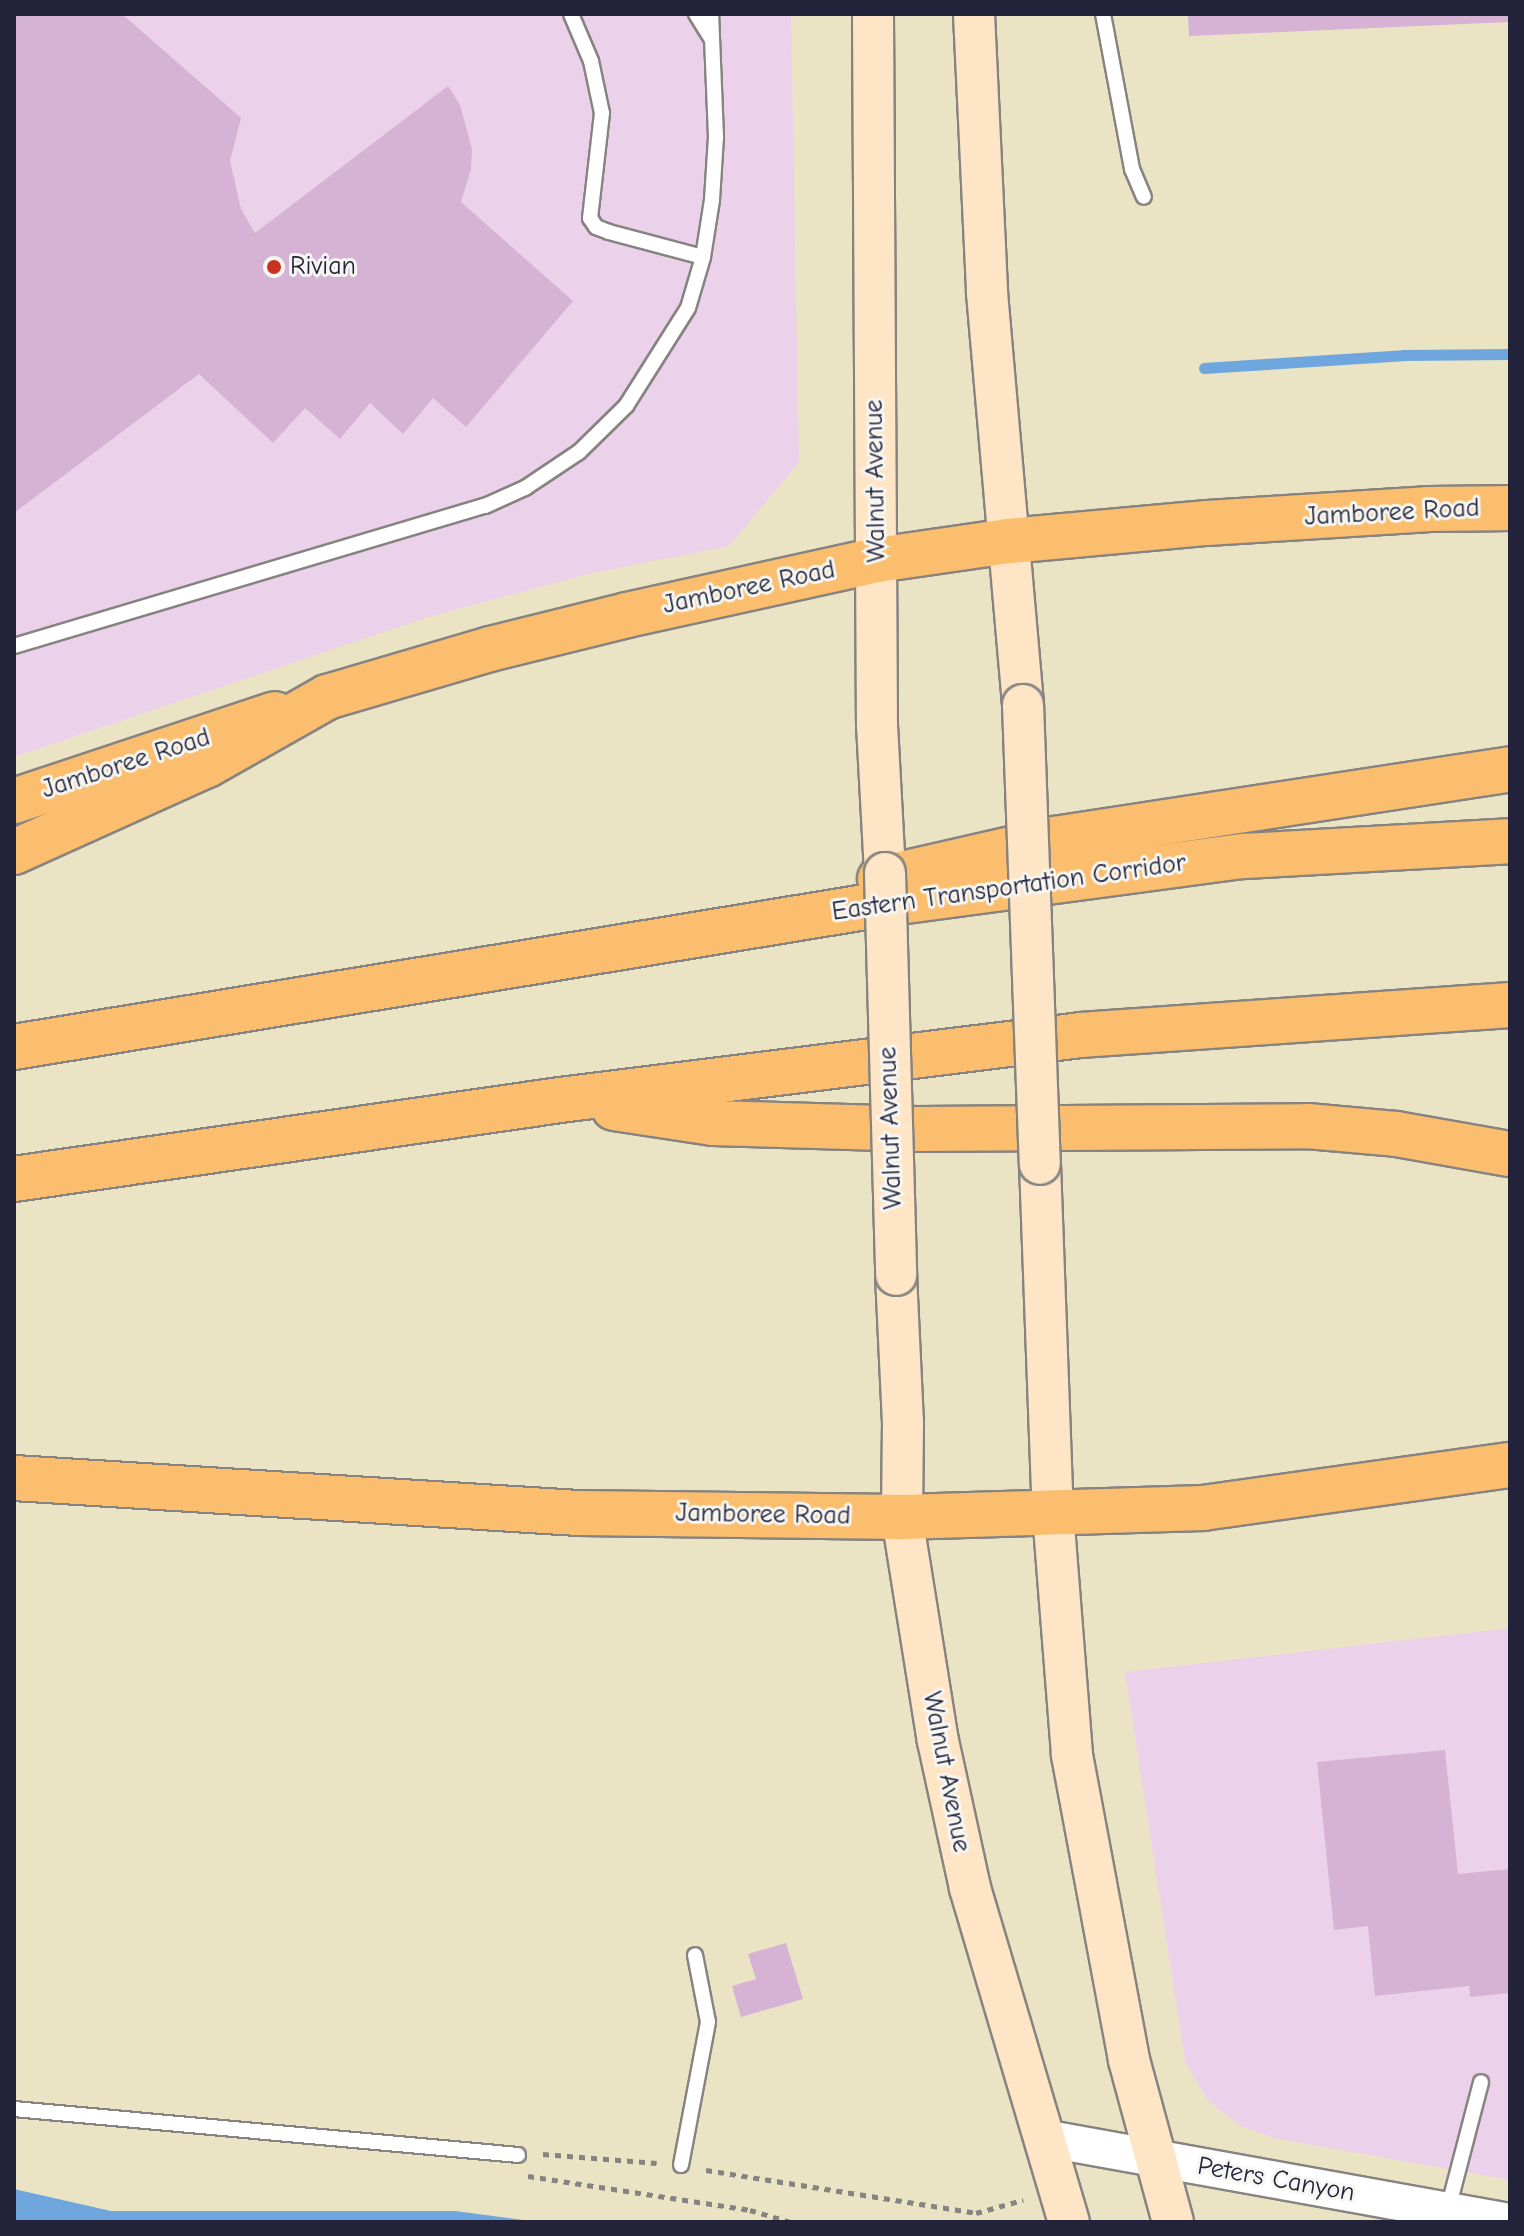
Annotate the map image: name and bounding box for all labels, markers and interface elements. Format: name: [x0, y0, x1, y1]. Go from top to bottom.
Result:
place label: Rivian: [290, 251, 356, 283]
marker: Rivian: [265, 258, 283, 276]
street label: Walnut Avenue: [859, 399, 893, 563]
street label: Jamboree Road: [1304, 493, 1480, 533]
street label: Jamboree Road: [660, 555, 838, 621]
street label: Jamboree Road: [38, 722, 214, 806]
street label: Eastern Transportation Corridor: [830, 848, 1188, 928]
street label: Walnut Avenue: [873, 1046, 909, 1210]
street label: Jamboree Road: [675, 1498, 851, 1532]
street label: Walnut Avenue: [915, 1689, 977, 1855]
street label: Peters Canyon: [1195, 2151, 1357, 2209]

